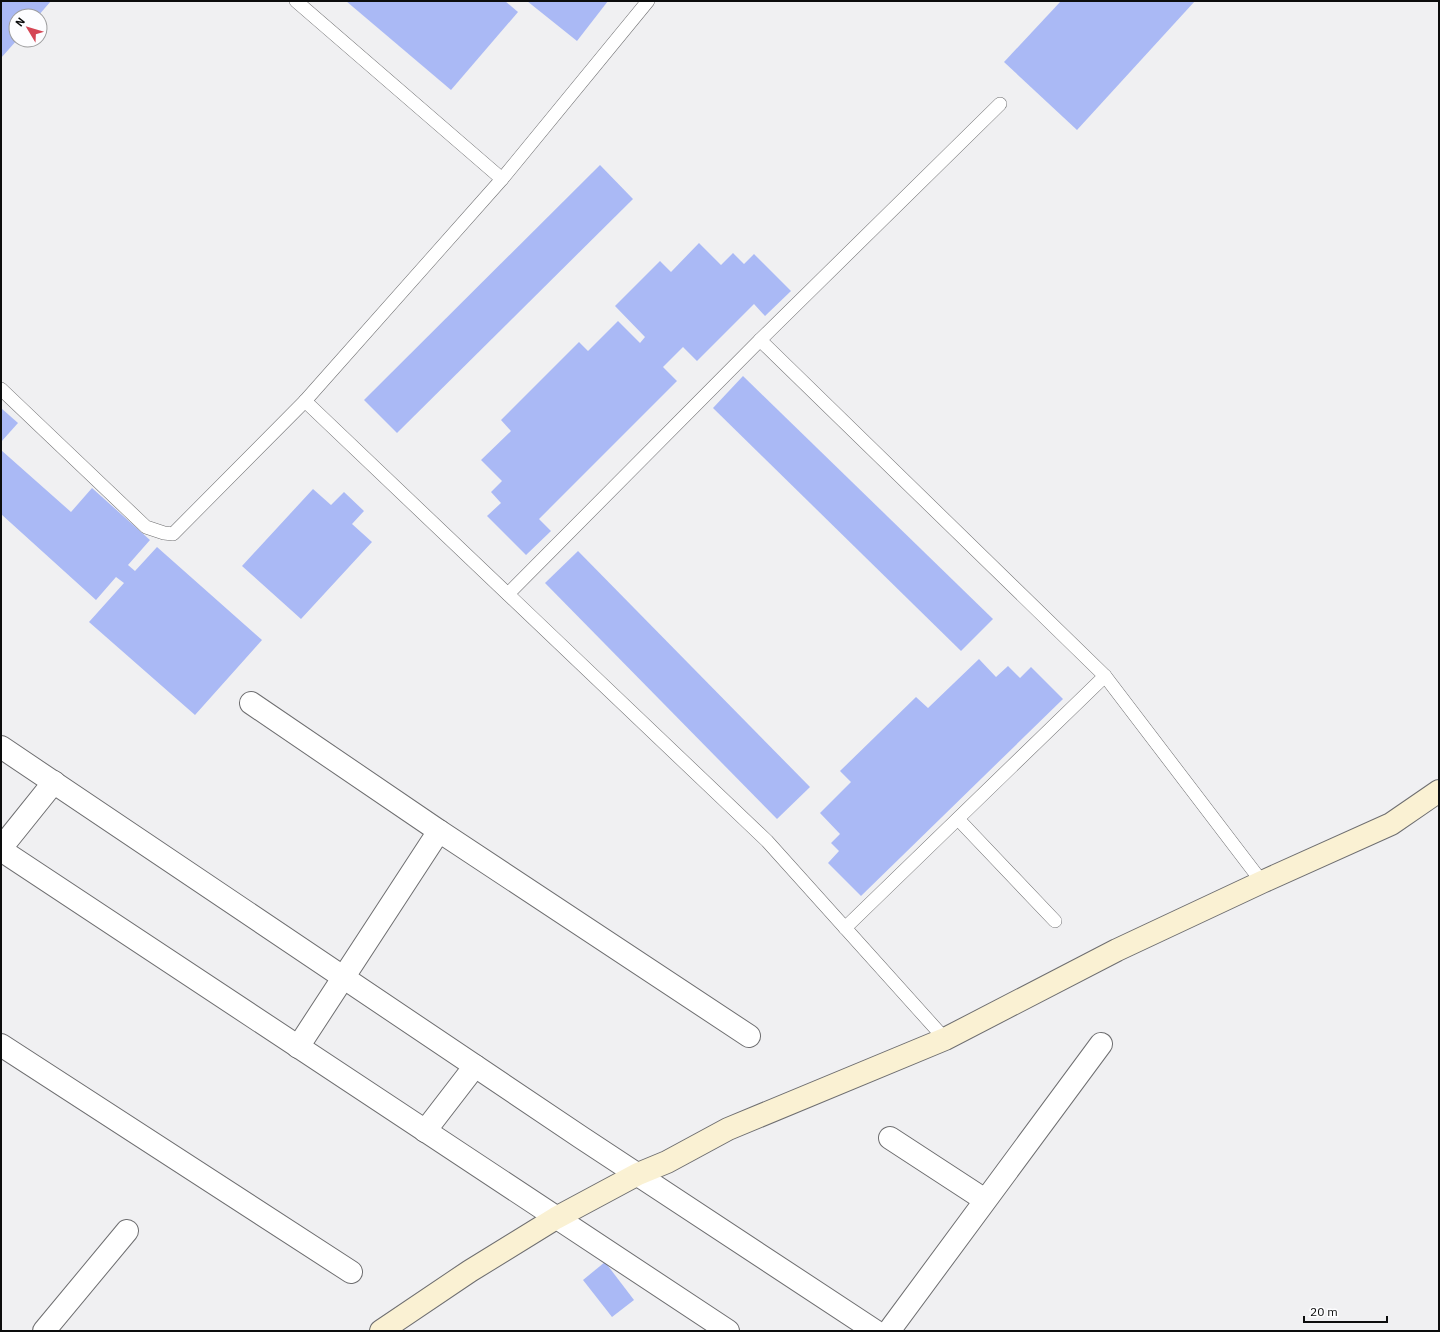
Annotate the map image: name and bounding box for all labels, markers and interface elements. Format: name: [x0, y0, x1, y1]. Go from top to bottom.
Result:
north arrow: [8, 8, 48, 48]
text: N: [12, 14, 28, 29]
scale bar: [1304, 1298, 1387, 1324]
text: 20 m: [1310, 1304, 1338, 1319]

